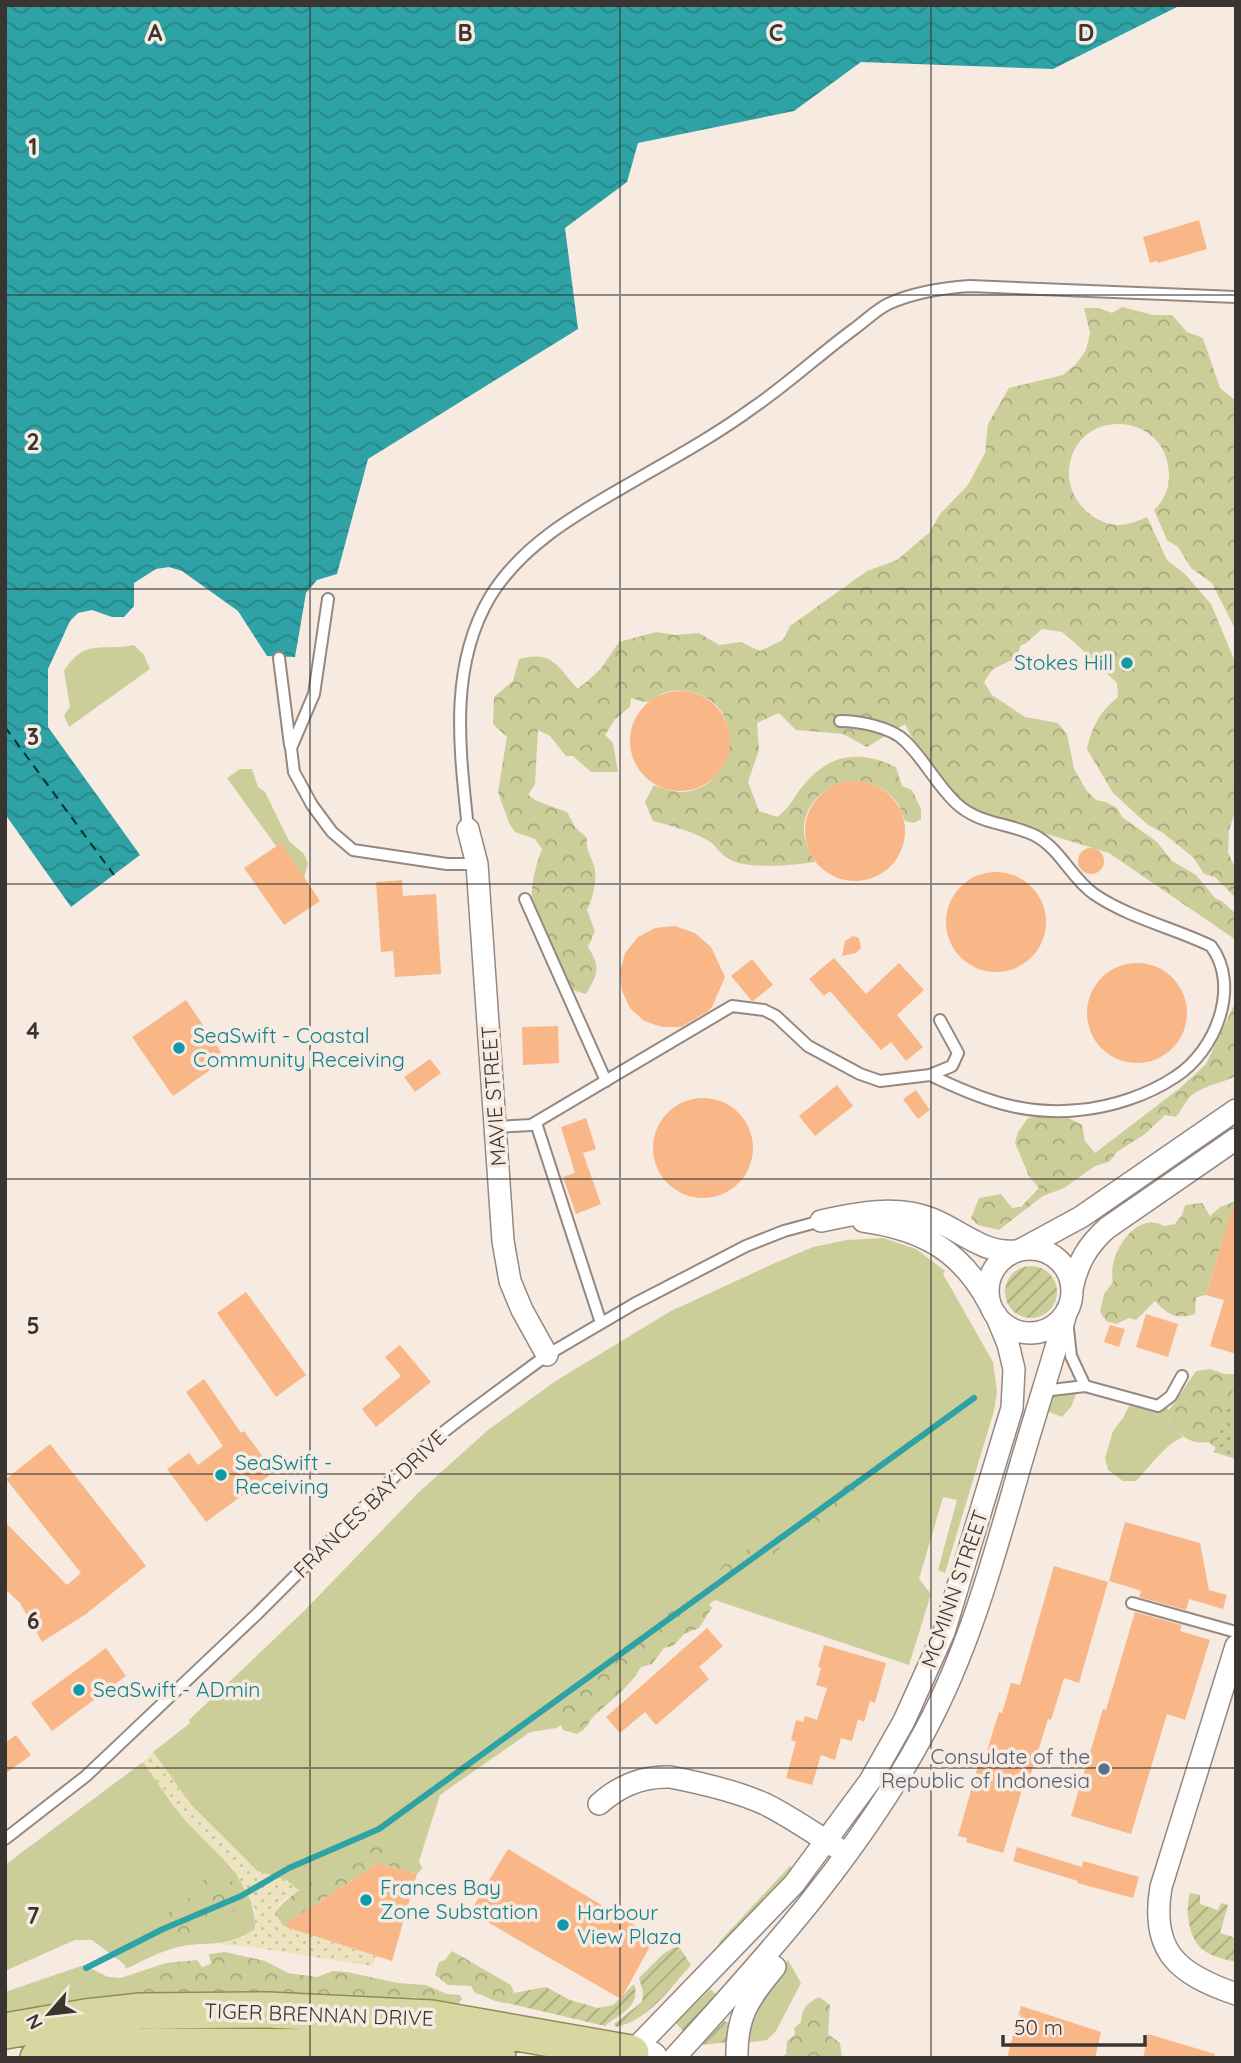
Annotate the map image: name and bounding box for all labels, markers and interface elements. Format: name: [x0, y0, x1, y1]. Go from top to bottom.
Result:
text: A: [148, 18, 163, 47]
text: B: [457, 18, 473, 47]
text: C: [769, 18, 783, 47]
text: D: [1078, 18, 1094, 47]
text: 1: [29, 132, 37, 161]
text: 2: [26, 427, 40, 456]
place label: Stokes Hill: [1014, 649, 1113, 675]
marker: Stokes Hill: [1119, 655, 1135, 671]
text: 3: [27, 722, 39, 751]
text: 4: [26, 1016, 40, 1045]
place label: SeaSwift - Coastal Community Receiving: [193, 1022, 405, 1072]
street label: MAVIE STREET: [475, 1025, 511, 1167]
marker: SeaSwift - Coastal Community Receiving: [171, 1040, 187, 1056]
text: 5: [26, 1311, 40, 1340]
street label: FRANCES BAY DRIVE: [288, 1424, 451, 1583]
place label: SeaSwift - Receiving: [235, 1449, 332, 1499]
marker: SeaSwift - Receiving: [213, 1467, 229, 1483]
street label: MCMINN STREET: [915, 1506, 993, 1671]
text: 6: [27, 1606, 39, 1635]
place label: SeaSwift - ADmin: [93, 1676, 260, 1702]
marker: SeaSwift - ADmin: [71, 1682, 87, 1698]
place label: Consulate of the Republic of Indonesia: [881, 1743, 1090, 1793]
marker: Consulate of the Republic of Indonesia: [1096, 1761, 1112, 1777]
place label: Frances Bay Zone Substation: [380, 1874, 538, 1924]
marker: Frances Bay Zone Substation: [358, 1892, 374, 1908]
place label: Harbour View Plaza: [577, 1899, 682, 1949]
text: 7: [27, 1901, 40, 1930]
marker: Harbour View Plaza: [555, 1917, 571, 1933]
north arrow: [14, 1979, 84, 2049]
street label: TIGER BRENNAN DRIVE: [204, 1997, 434, 2031]
scale bar: [1003, 2004, 1145, 2048]
text: N: [20, 2010, 48, 2034]
text: 50 m: [1014, 2014, 1063, 2040]

